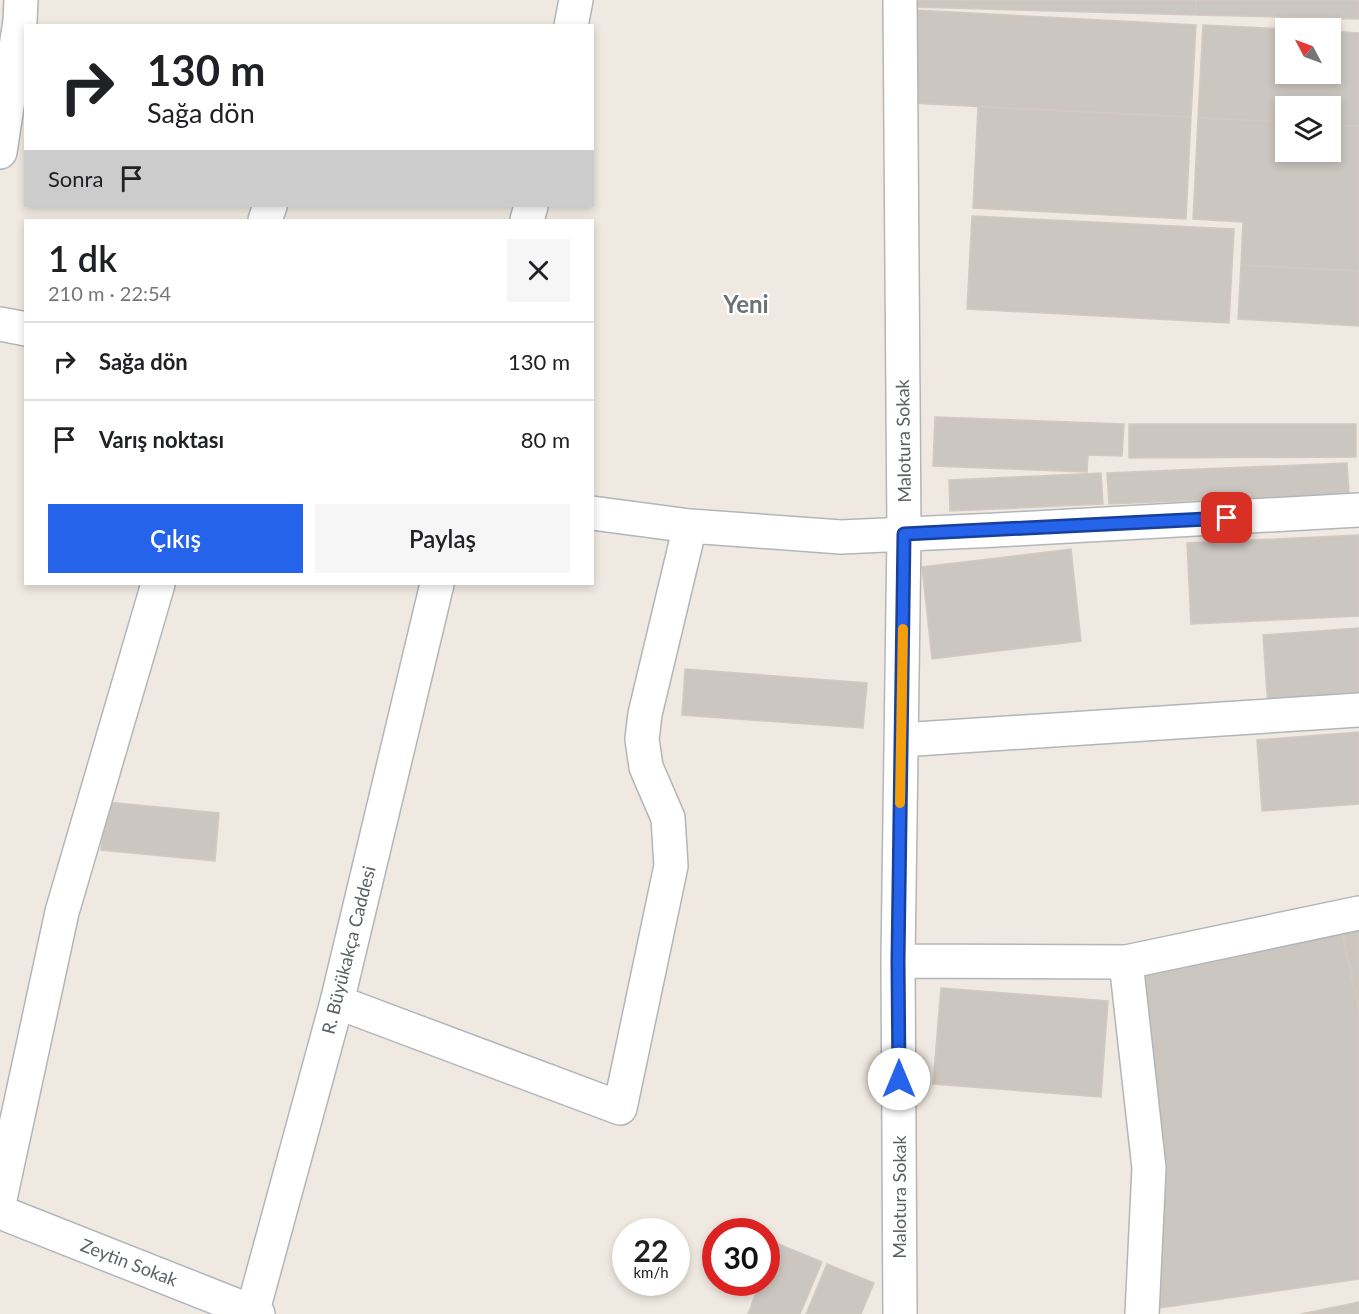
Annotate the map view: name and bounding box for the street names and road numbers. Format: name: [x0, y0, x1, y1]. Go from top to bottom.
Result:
street label: Malotura Sokak: [891, 378, 915, 503]
street label: R. Büyükakça Caddesi: [316, 863, 380, 1036]
street label: Malotura Sokak: [888, 1135, 910, 1259]
street label: Zeytin Sokak: [78, 1234, 182, 1291]

